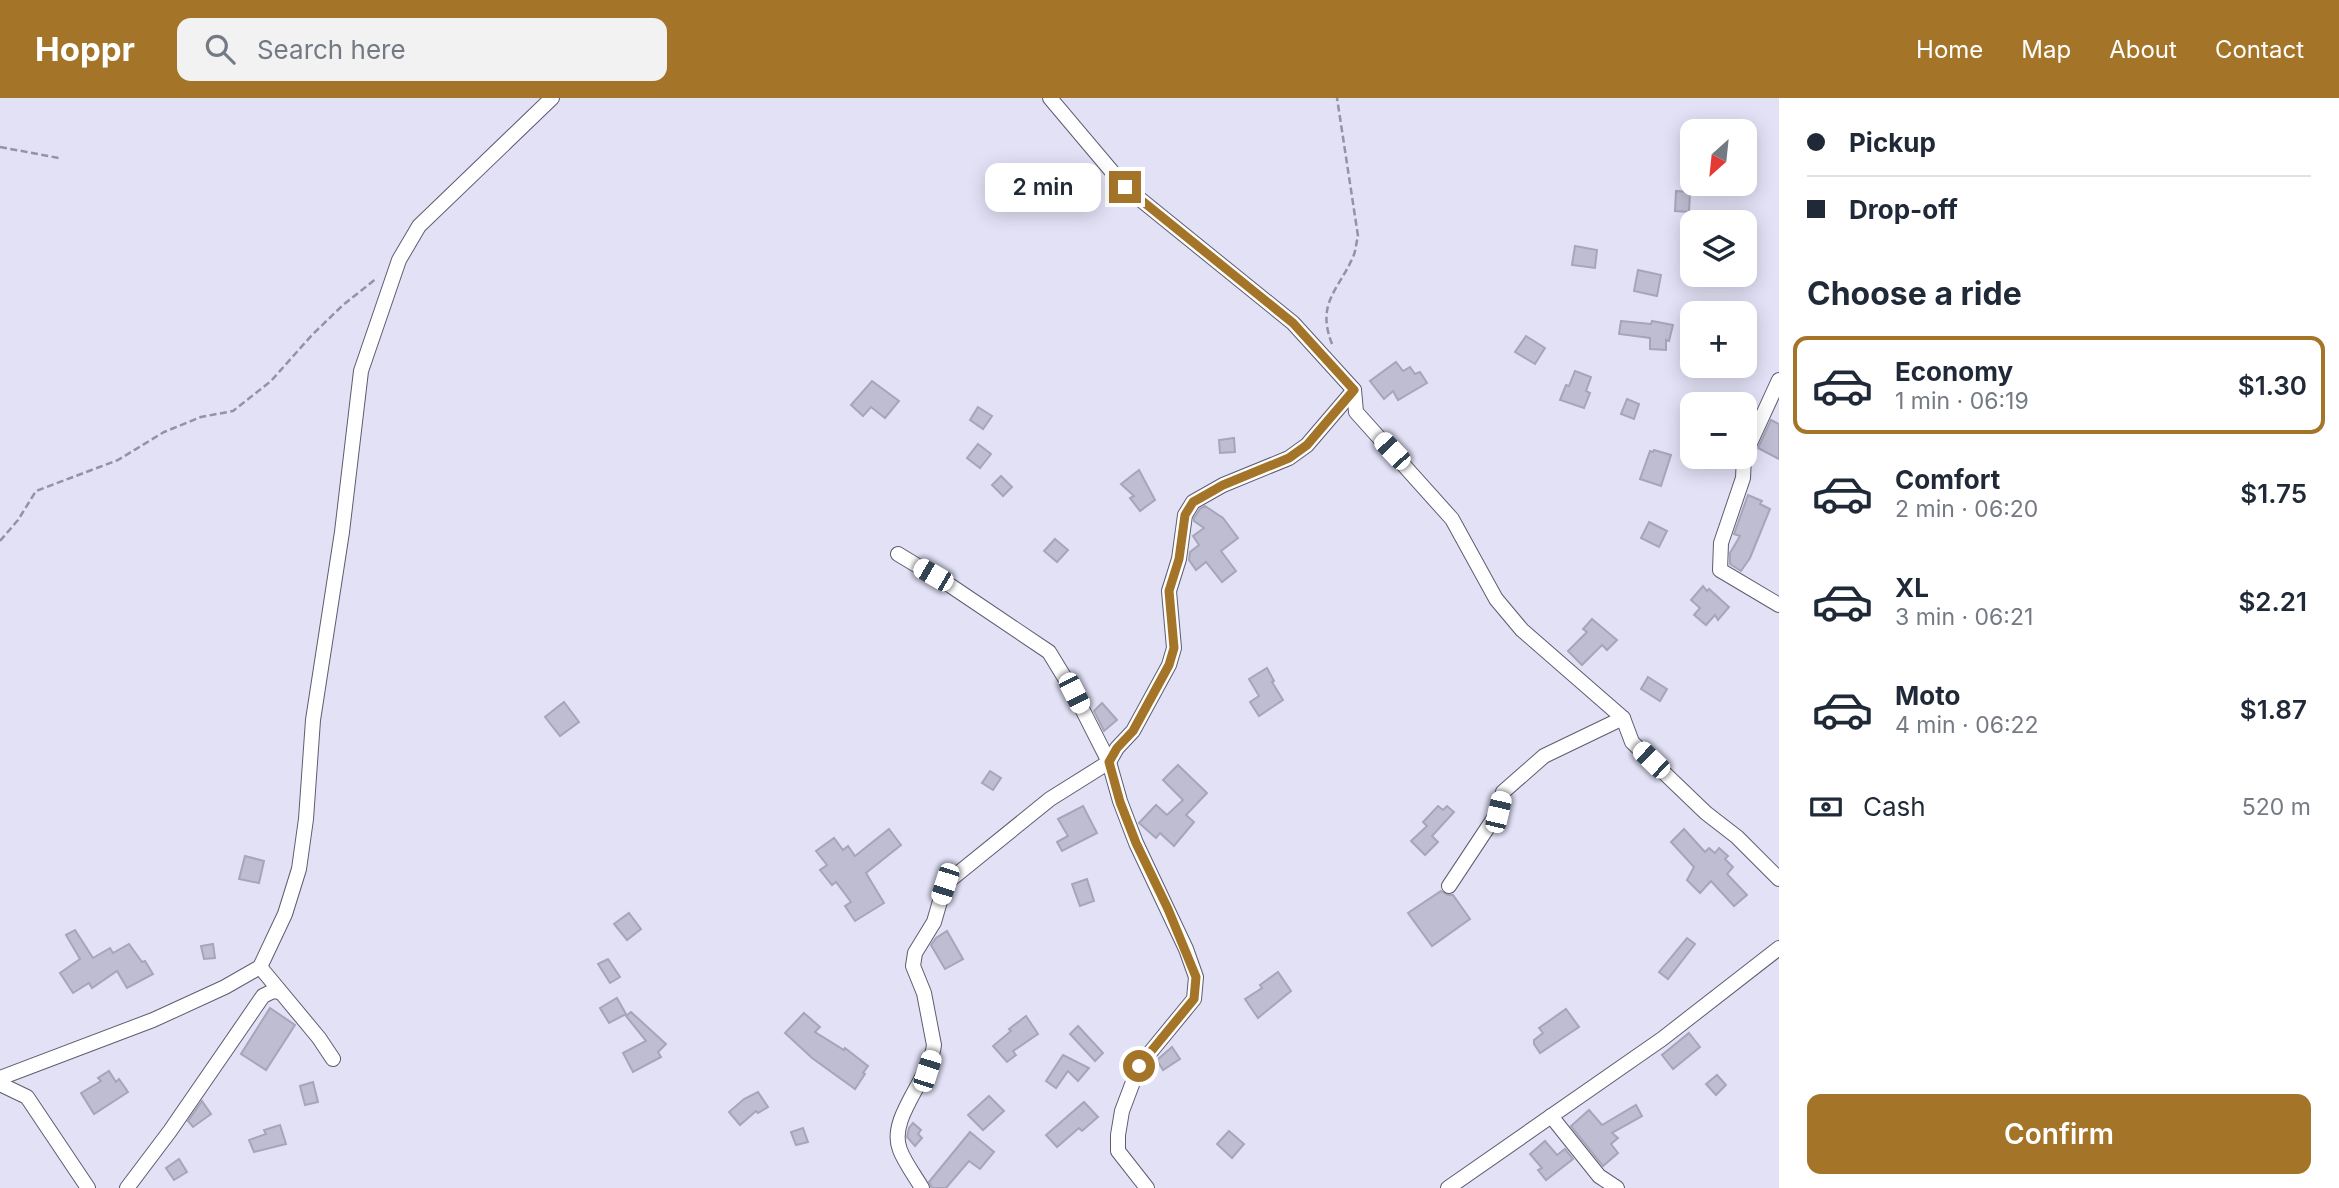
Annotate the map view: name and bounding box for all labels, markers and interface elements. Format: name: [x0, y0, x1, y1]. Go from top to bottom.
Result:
search box: [177, 18, 667, 81]
text: Hoppr: [35, 29, 135, 69]
icon: search: [201, 30, 239, 68]
text: Search here: [257, 34, 406, 65]
text: Home: [1916, 35, 1983, 64]
text: Map: [2021, 35, 2071, 64]
text: About: [2109, 35, 2177, 64]
text: Contact: [2215, 35, 2304, 64]
north arrow: [1680, 119, 1757, 196]
map controls: [1680, 119, 1757, 469]
text: Pickup: [1849, 127, 1936, 158]
callout: 2 min: [985, 162, 1100, 212]
route end: [1109, 171, 1141, 203]
text: 2 min: [1013, 173, 1073, 201]
text: Drop-off: [1849, 194, 1958, 225]
button: layers: [1680, 210, 1757, 287]
text: Choose a ride: [1807, 274, 2022, 313]
button: +: [1680, 301, 1757, 378]
icon: car: [1811, 354, 1874, 417]
text: Economy: [1895, 356, 2013, 387]
text: $1.30: [2238, 370, 2307, 401]
text: 1 min · 06:19: [1895, 387, 2029, 415]
button: −: [1680, 392, 1757, 469]
car: [1370, 428, 1415, 474]
icon: car: [1811, 462, 1874, 525]
text: Comfort: [1895, 464, 2000, 495]
text: $1.75: [2240, 478, 2307, 509]
text: 2 min · 06:20: [1895, 495, 2038, 523]
car: [910, 555, 957, 595]
icon: car: [1811, 570, 1874, 633]
text: XL: [1895, 572, 1929, 603]
text: $2.21: [2238, 586, 2307, 617]
text: 3 min · 06:21: [1895, 603, 2033, 631]
car: [1056, 670, 1093, 716]
icon: car: [1811, 678, 1874, 741]
text: Moto: [1895, 680, 1960, 711]
text: $1.87: [2240, 694, 2307, 725]
text: 4 min · 06:22: [1895, 711, 2039, 739]
car: [1629, 738, 1674, 782]
icon: cash: [1807, 788, 1845, 826]
car: [1484, 789, 1513, 835]
text: Cash: [1863, 791, 1926, 822]
text: 520 m: [2242, 793, 2311, 821]
car: [929, 861, 962, 907]
car: [911, 1048, 944, 1094]
route start: [1123, 1050, 1155, 1082]
button: Confirm: [1807, 1094, 2311, 1174]

